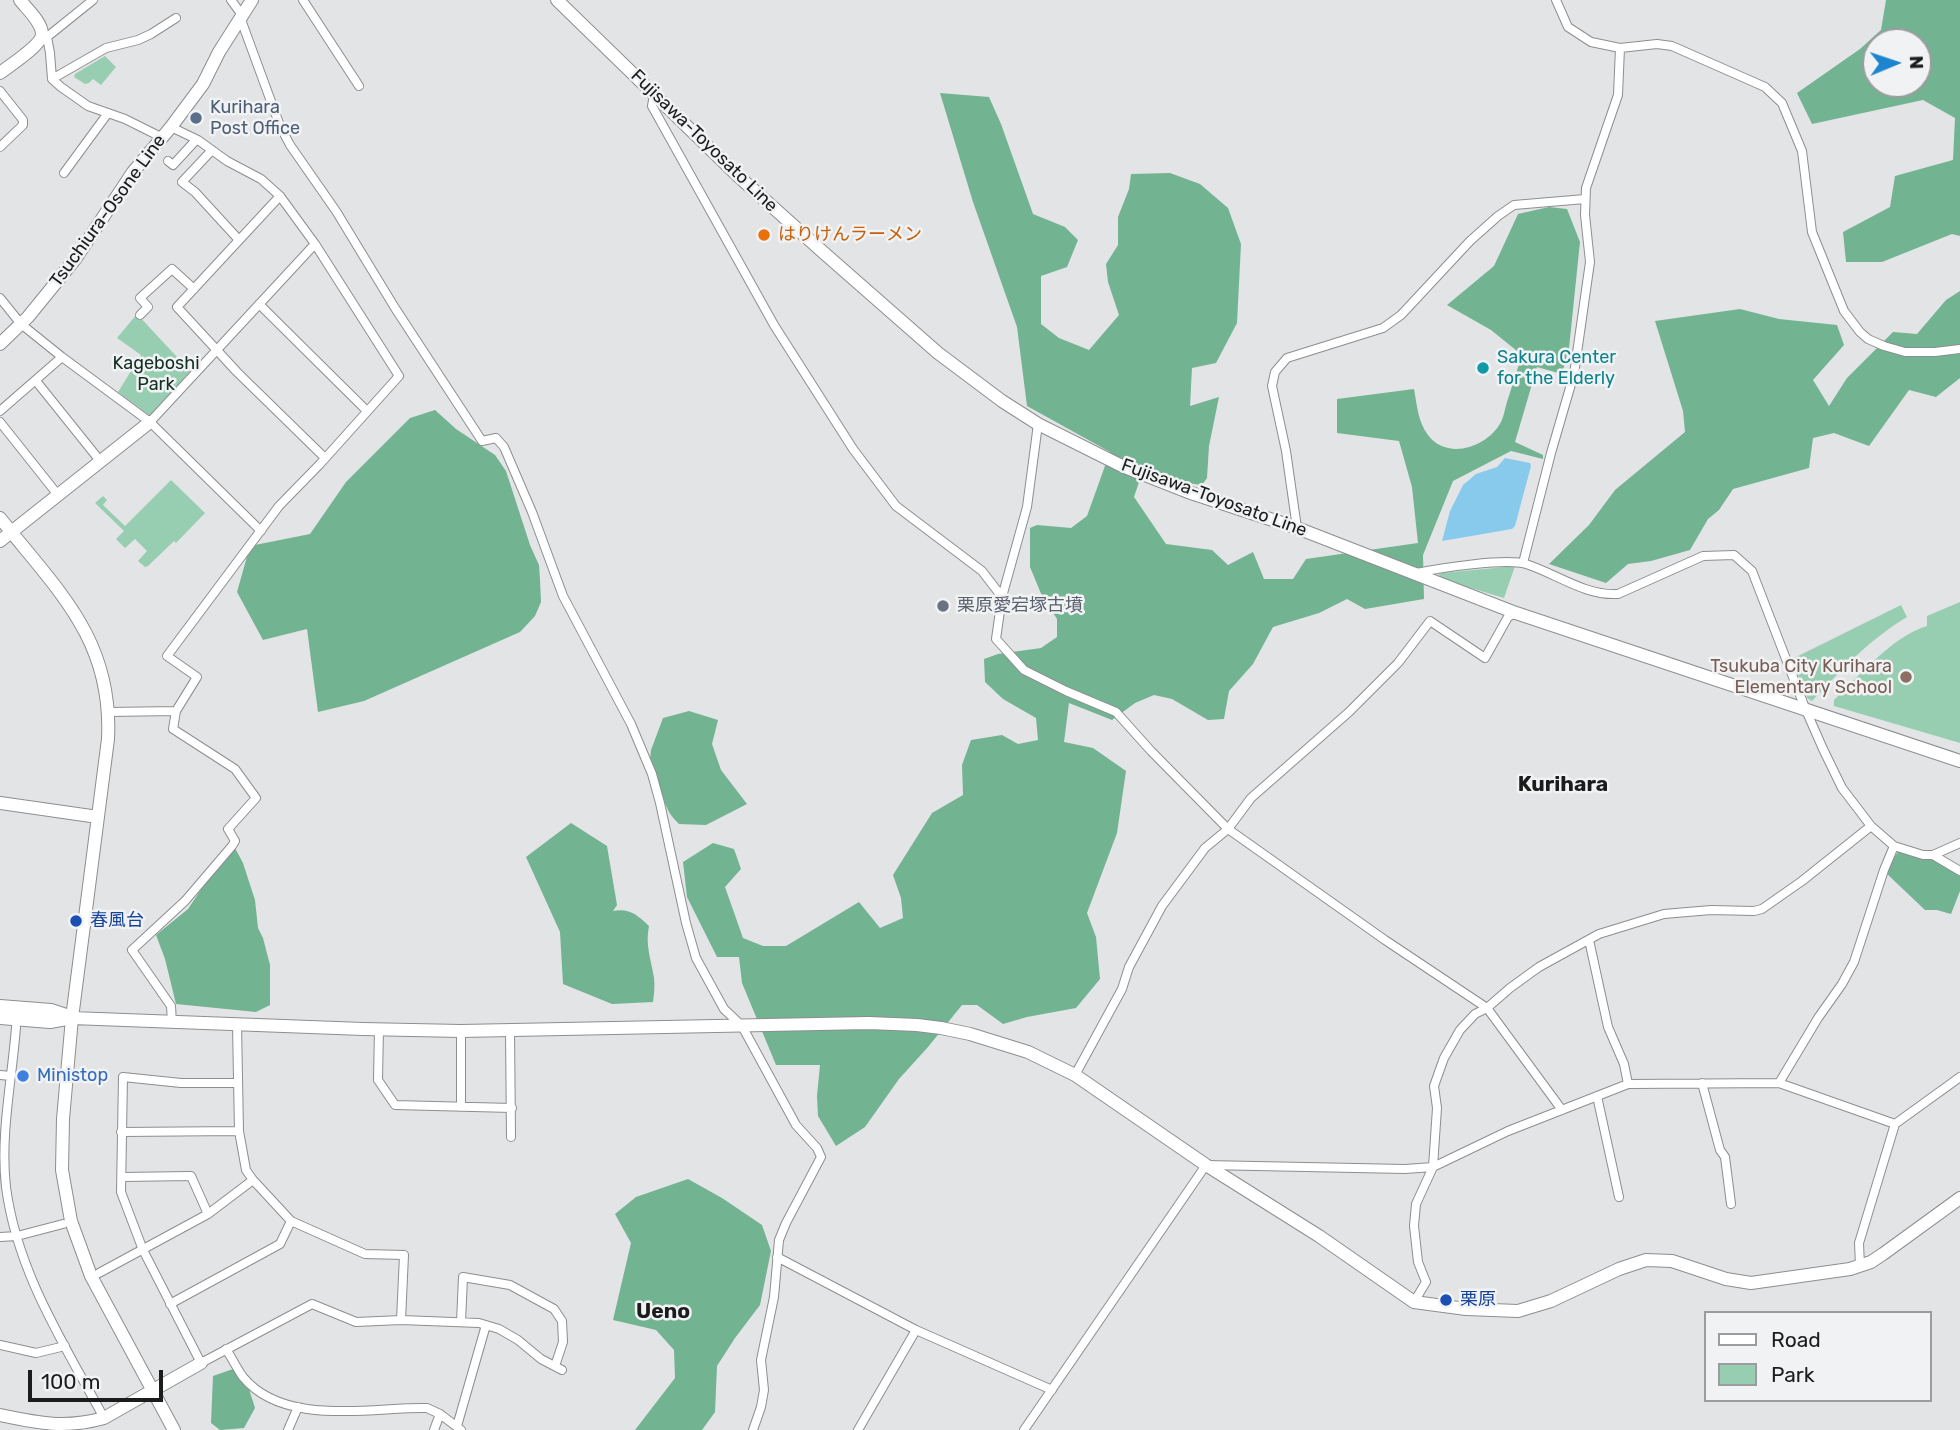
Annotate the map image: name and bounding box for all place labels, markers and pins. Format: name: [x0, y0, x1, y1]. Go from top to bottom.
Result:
place label: Kurihara Post Office: [210, 97, 300, 140]
marker: Kurihara Post Office: [188, 110, 204, 126]
place label: はりけんラーメン: [778, 224, 922, 246]
marker: はりけんラーメン: [756, 227, 772, 243]
place label: Sakura Center for the Elderly: [1497, 347, 1616, 390]
marker: Sakura Center for the Elderly: [1475, 360, 1491, 376]
place label: 栗原愛宕塚古墳: [957, 595, 1083, 617]
marker: 栗原愛宕塚古墳: [935, 598, 951, 614]
place label: Tsukuba City Kurihara Elementary School: [1710, 656, 1892, 698]
marker: Tsukuba City Kurihara Elementary School: [1898, 669, 1914, 685]
place label: 春風台: [90, 910, 144, 932]
marker: 春風台: [68, 913, 84, 929]
place label: Ministop: [37, 1065, 108, 1087]
marker: Ministop: [15, 1068, 31, 1084]
place label: 栗原: [1460, 1289, 1496, 1311]
marker: 栗原: [1438, 1292, 1454, 1308]

